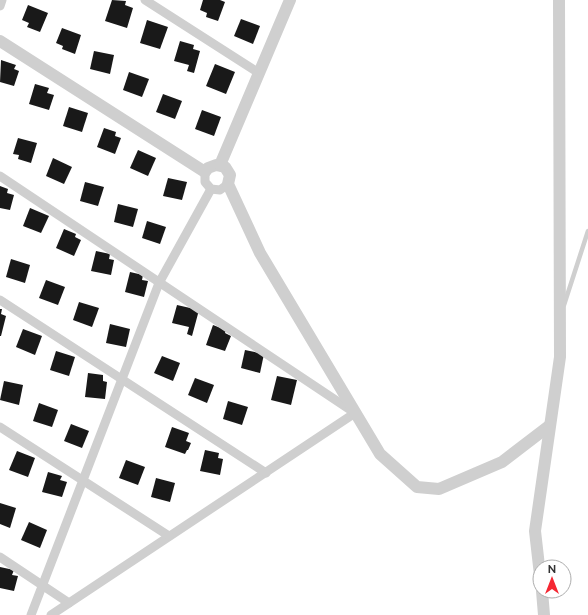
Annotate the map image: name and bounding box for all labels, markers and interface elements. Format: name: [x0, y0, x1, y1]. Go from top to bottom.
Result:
north arrow: [532, 559, 572, 599]
text: N: [548, 563, 556, 576]

